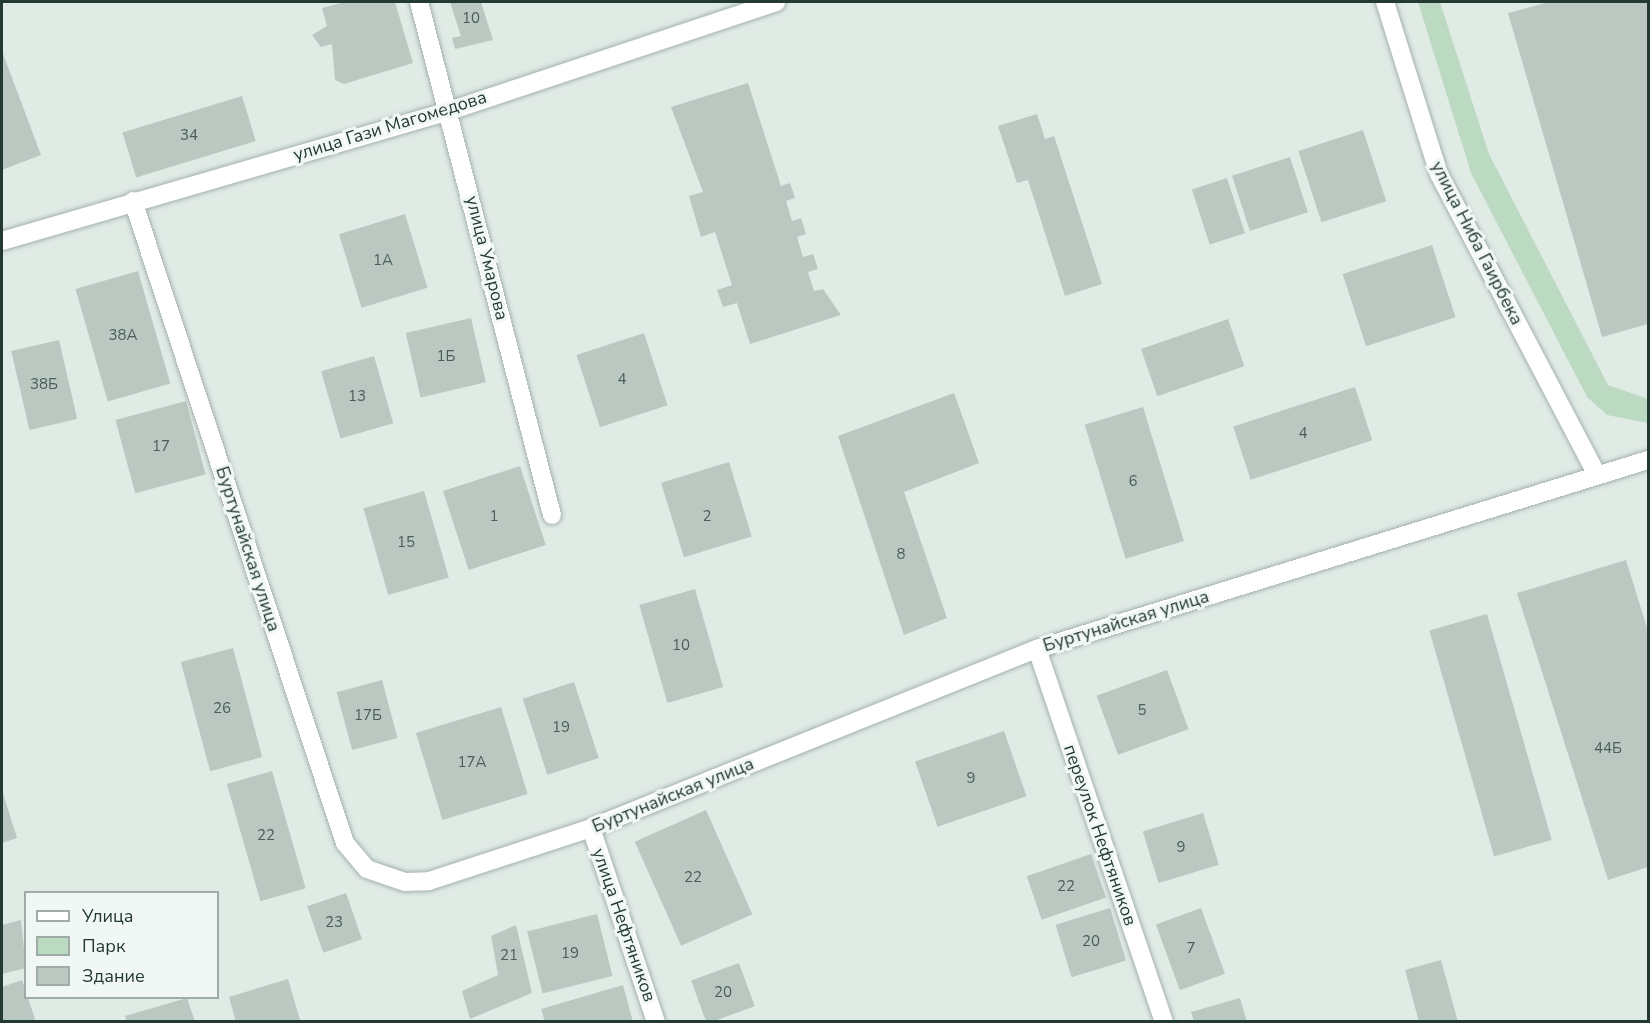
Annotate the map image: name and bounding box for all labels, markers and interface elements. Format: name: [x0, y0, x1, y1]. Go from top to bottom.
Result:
house number: 10: [462, 10, 480, 28]
street label: улица Гази Магомедова: [291, 86, 489, 166]
house number: 34: [180, 127, 198, 145]
street label: улица Ниба Гаирбека: [1426, 158, 1528, 328]
street label: улица Умарова: [461, 194, 513, 322]
house number: 1А: [373, 252, 393, 270]
house number: 38А: [109, 327, 137, 345]
house number: 1Б: [437, 348, 455, 366]
house number: 4: [618, 371, 626, 389]
house number: 38Б: [30, 376, 58, 394]
house number: 13: [348, 388, 366, 406]
house number: 4: [1299, 425, 1307, 443]
house number: 17: [152, 438, 170, 456]
street label: Буртунайская улица: [211, 464, 285, 634]
house number: 6: [1129, 473, 1137, 491]
house number: 1: [490, 508, 498, 526]
house number: 2: [703, 508, 711, 526]
house number: 15: [397, 534, 415, 552]
house number: 8: [897, 546, 905, 564]
street label: Буртунайская улица: [1040, 585, 1212, 657]
house number: 10: [672, 637, 690, 655]
house number: 26: [213, 700, 231, 718]
house number: 5: [1138, 702, 1146, 720]
house number: 17Б: [354, 707, 382, 725]
house number: 19: [552, 719, 570, 737]
house number: 44Б: [1594, 740, 1622, 758]
street label: переулок Нефтяников: [1059, 742, 1141, 928]
street label: Буртунайская улица: [589, 753, 757, 837]
house number: 17А: [458, 754, 486, 772]
house number: 9: [967, 770, 975, 788]
house number: 22: [257, 827, 275, 845]
house number: 9: [1177, 839, 1185, 857]
street label: улица Нефтяников: [588, 845, 660, 1005]
house number: 22: [684, 869, 702, 887]
house number: 22: [1057, 878, 1075, 896]
legend: [24, 891, 219, 999]
text: Улица: [82, 904, 133, 928]
house number: 23: [325, 914, 343, 932]
house number: 20: [1082, 933, 1100, 951]
text: Парк: [82, 934, 125, 958]
house number: 7: [1187, 940, 1195, 958]
house number: 19: [561, 945, 579, 963]
house number: 21: [500, 947, 518, 965]
text: Здание: [82, 964, 145, 988]
house number: 20: [714, 984, 732, 1002]

